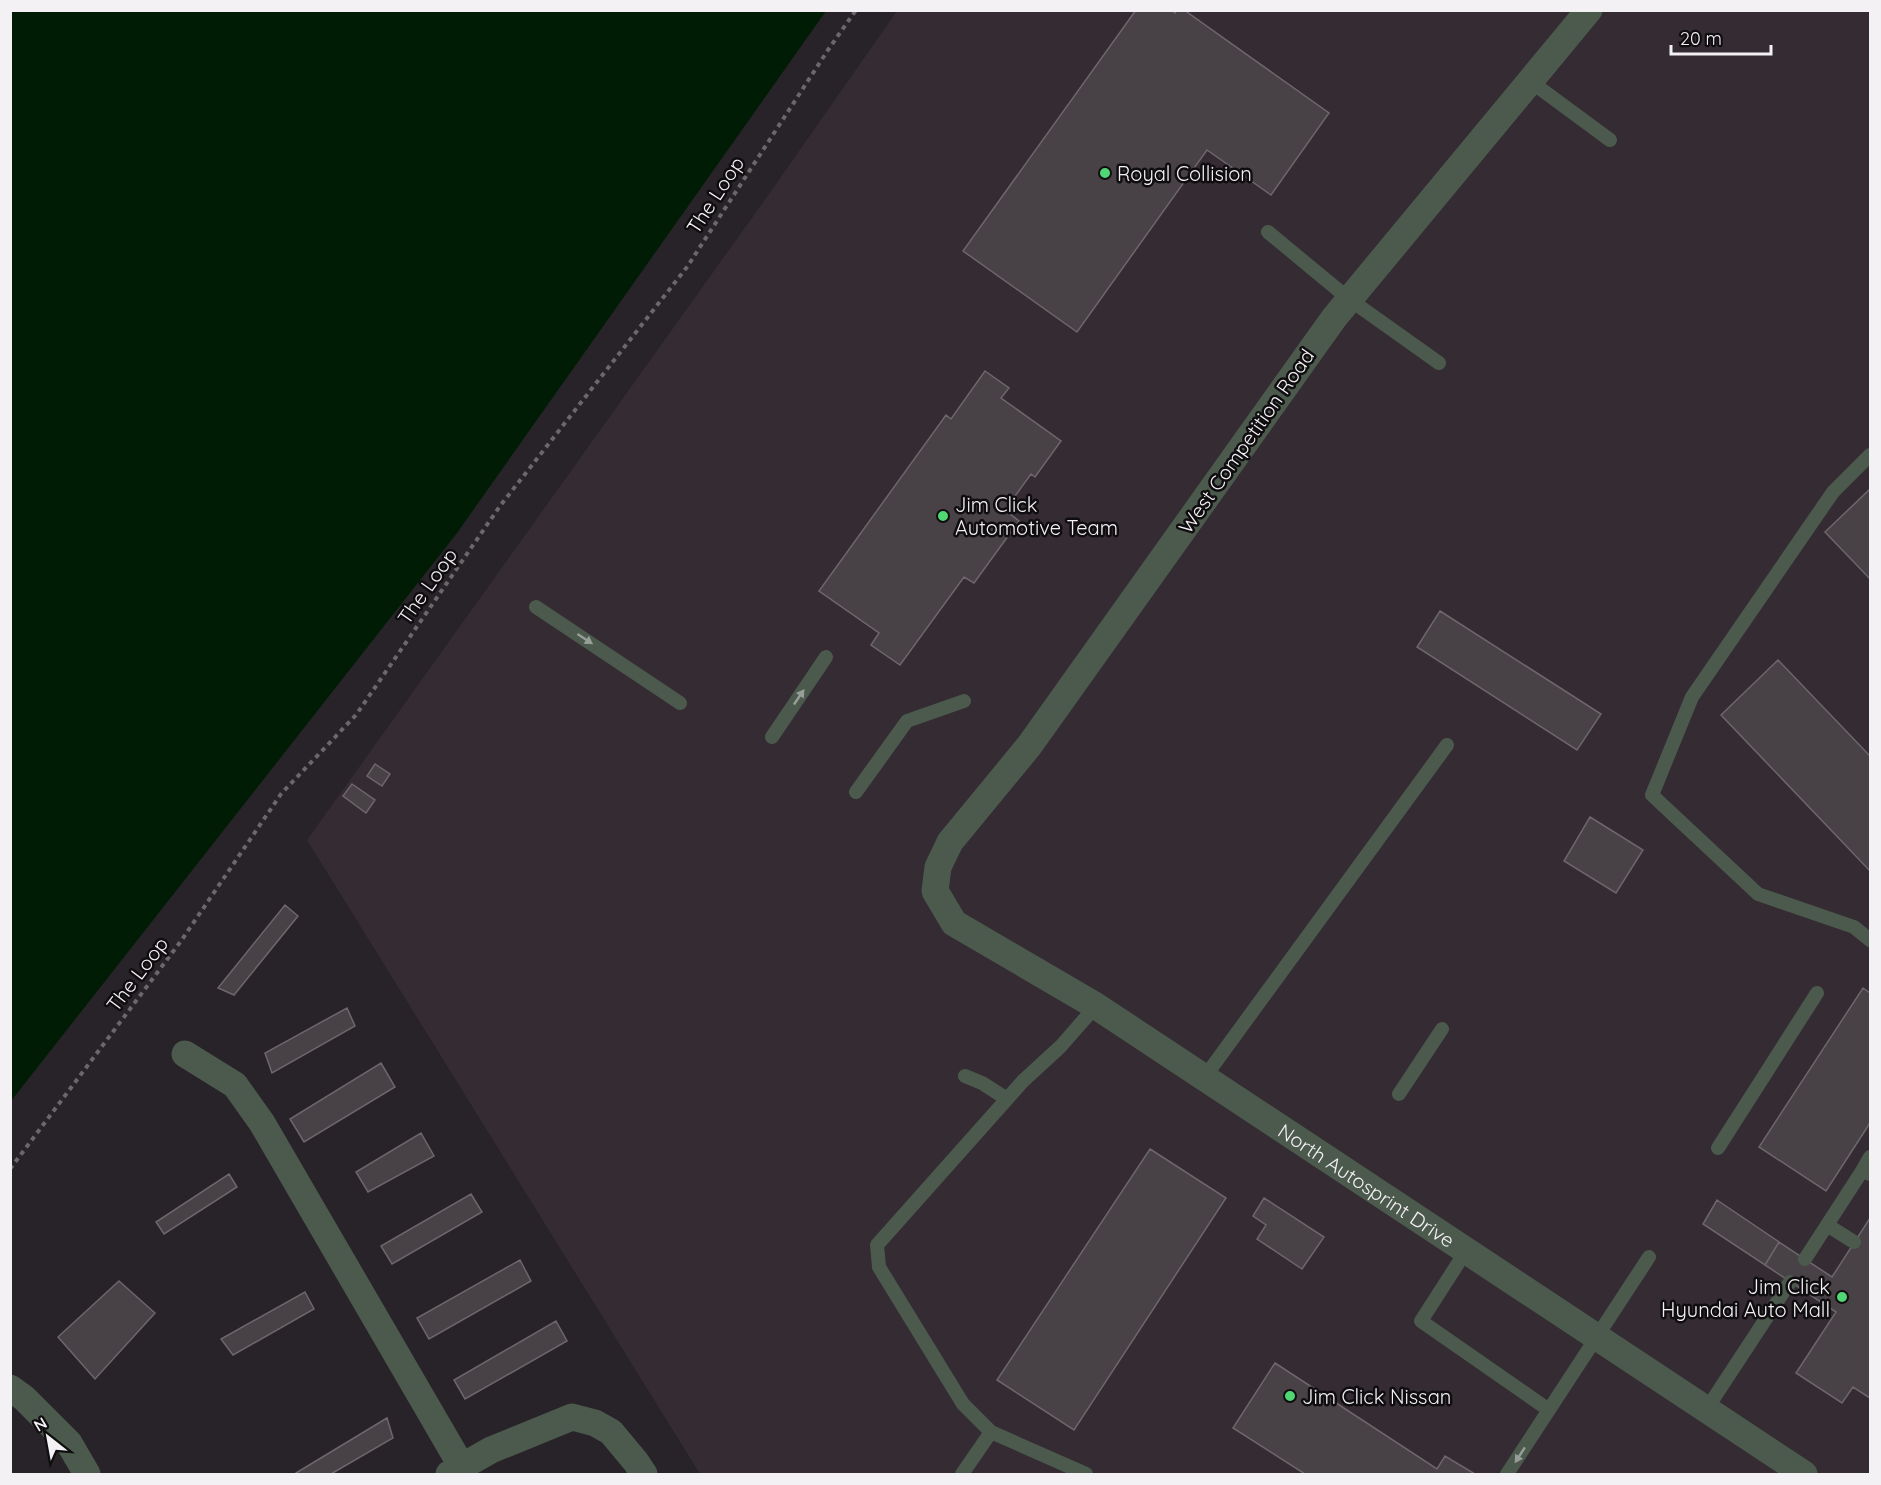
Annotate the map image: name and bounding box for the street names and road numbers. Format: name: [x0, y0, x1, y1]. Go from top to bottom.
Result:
street label: The Loop: [681, 152, 749, 238]
street label: West Competition Road: [1173, 344, 1319, 538]
street label: The Loop: [392, 543, 462, 629]
street label: The Loop: [101, 932, 173, 1016]
street label: North Autosprint Drive: [1274, 1118, 1460, 1252]

